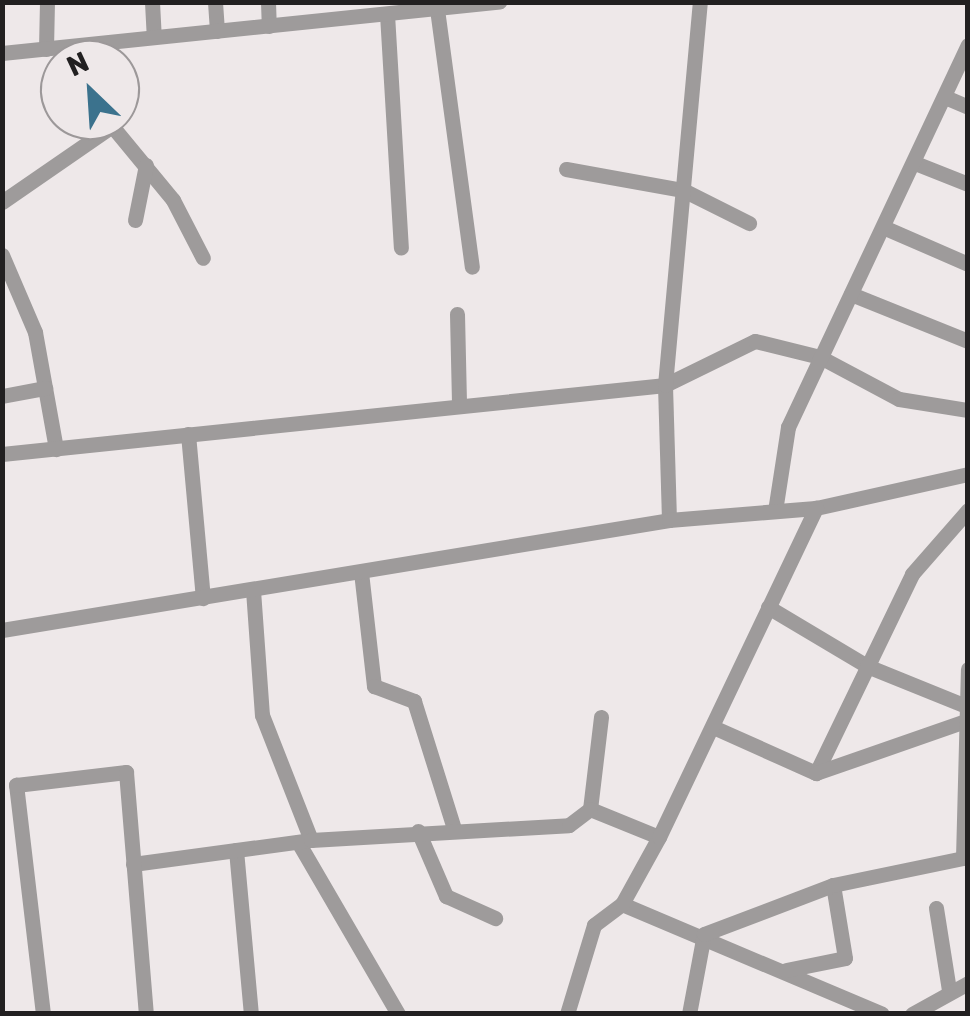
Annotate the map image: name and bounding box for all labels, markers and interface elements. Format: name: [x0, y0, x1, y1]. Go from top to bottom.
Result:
north arrow: [40, 40, 140, 140]
text: N: [62, 45, 94, 83]

